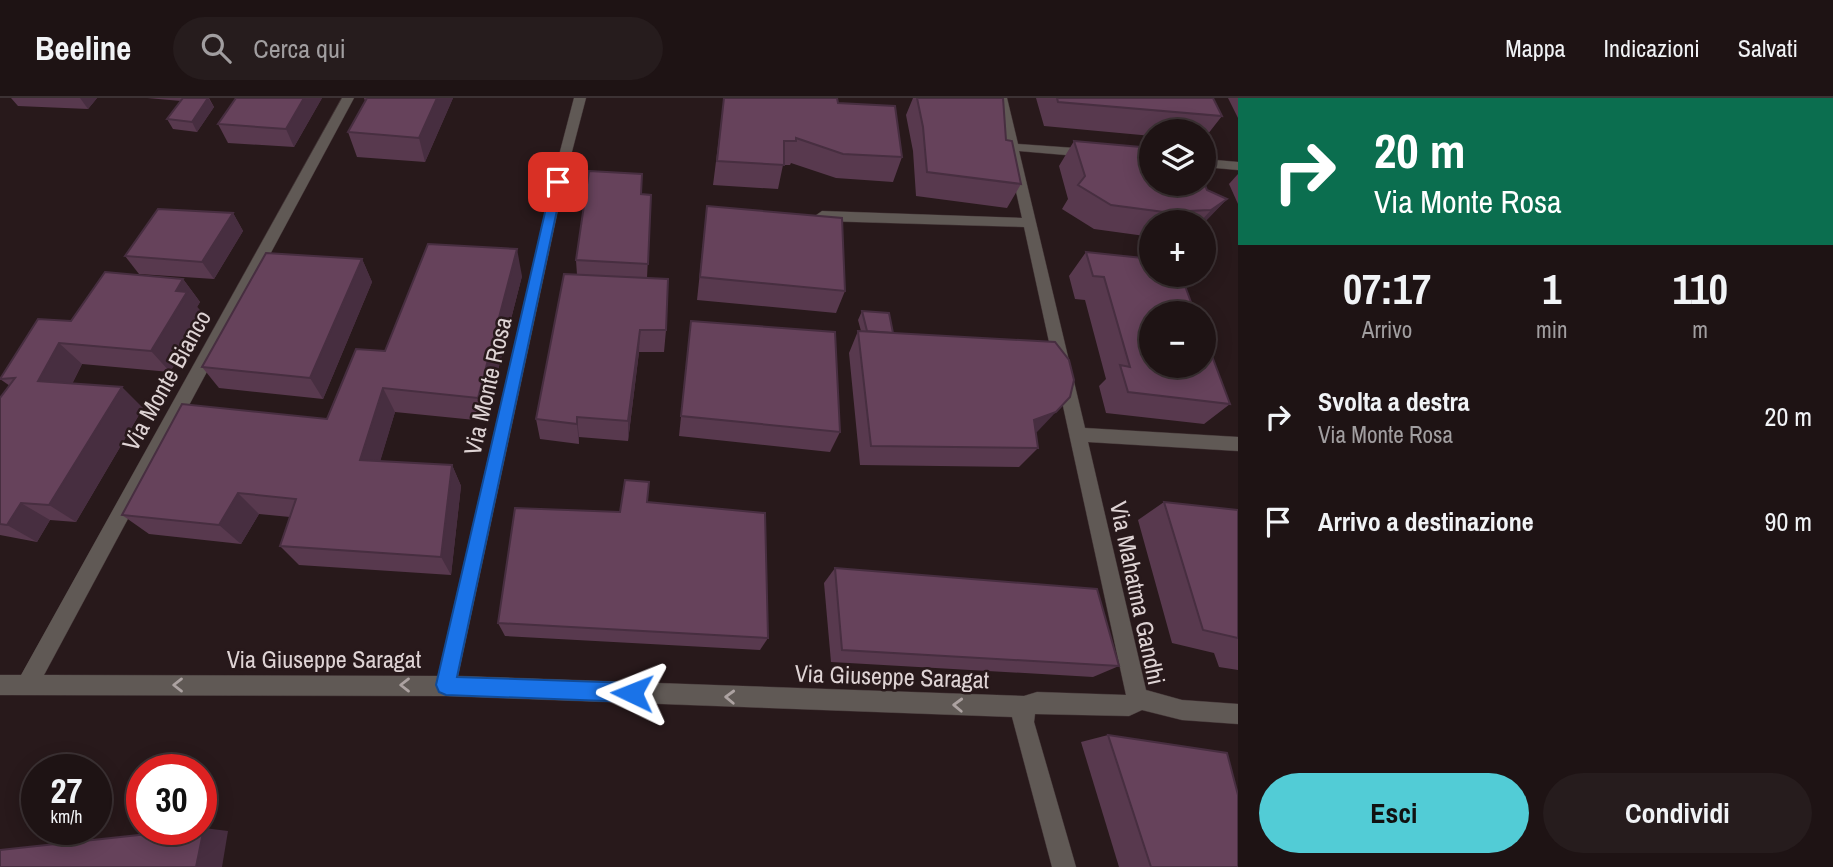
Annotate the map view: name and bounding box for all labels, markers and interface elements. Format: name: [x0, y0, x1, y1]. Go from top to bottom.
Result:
search box: [173, 17, 663, 80]
text: Beeline: [35, 26, 131, 70]
icon: search: [197, 29, 235, 67]
text: Cerca qui: [253, 31, 346, 66]
text: Mappa: [1505, 32, 1566, 64]
text: Indicazioni: [1604, 32, 1700, 64]
text: Salvati: [1738, 32, 1798, 64]
text: 20 m: [1374, 117, 1466, 183]
map controls: [1139, 119, 1216, 378]
button: layers: [1139, 119, 1216, 196]
icon: right: [1259, 126, 1350, 217]
pin: [528, 152, 588, 212]
icon: arrive: [539, 163, 577, 201]
text: Via Monte Rosa: [1374, 180, 1562, 223]
button: +: [1139, 210, 1216, 287]
text: 07:17: [1343, 261, 1431, 317]
text: 1: [1542, 261, 1561, 317]
text: 110: [1672, 261, 1728, 317]
button: −: [1139, 301, 1216, 378]
street label: Via Monte Bianco: [114, 304, 218, 456]
street label: Via Monte Rosa: [456, 314, 518, 458]
text: Arrivo: [1362, 314, 1412, 345]
text: min: [1536, 314, 1567, 345]
text: m: [1692, 314, 1708, 345]
text: Svolta a destra: [1318, 384, 1470, 419]
icon: right: [1259, 398, 1297, 436]
text: 20 m: [1765, 399, 1812, 434]
text: Via Monte Rosa: [1318, 419, 1453, 450]
street label: Via Mahatma Gandhi: [1103, 498, 1173, 688]
icon: arrive: [1259, 503, 1297, 541]
text: Arrivo a destinazione: [1318, 504, 1534, 539]
text: 90 m: [1765, 504, 1812, 539]
street label: Via Giuseppe Saragat: [227, 643, 422, 675]
position arrow: [595, 656, 669, 730]
street label: Via Giuseppe Saragat: [794, 657, 990, 695]
one-way arrow: [172, 677, 182, 693]
one-way arrow: [399, 678, 410, 693]
one-way arrow: [725, 689, 736, 704]
one-way arrow: [952, 698, 963, 713]
speed limit sign: 30: [126, 754, 217, 845]
text: 27: [51, 767, 82, 814]
button: Esci: [1259, 773, 1529, 853]
button: Condividi: [1543, 773, 1812, 853]
text: km/h: [51, 804, 83, 829]

